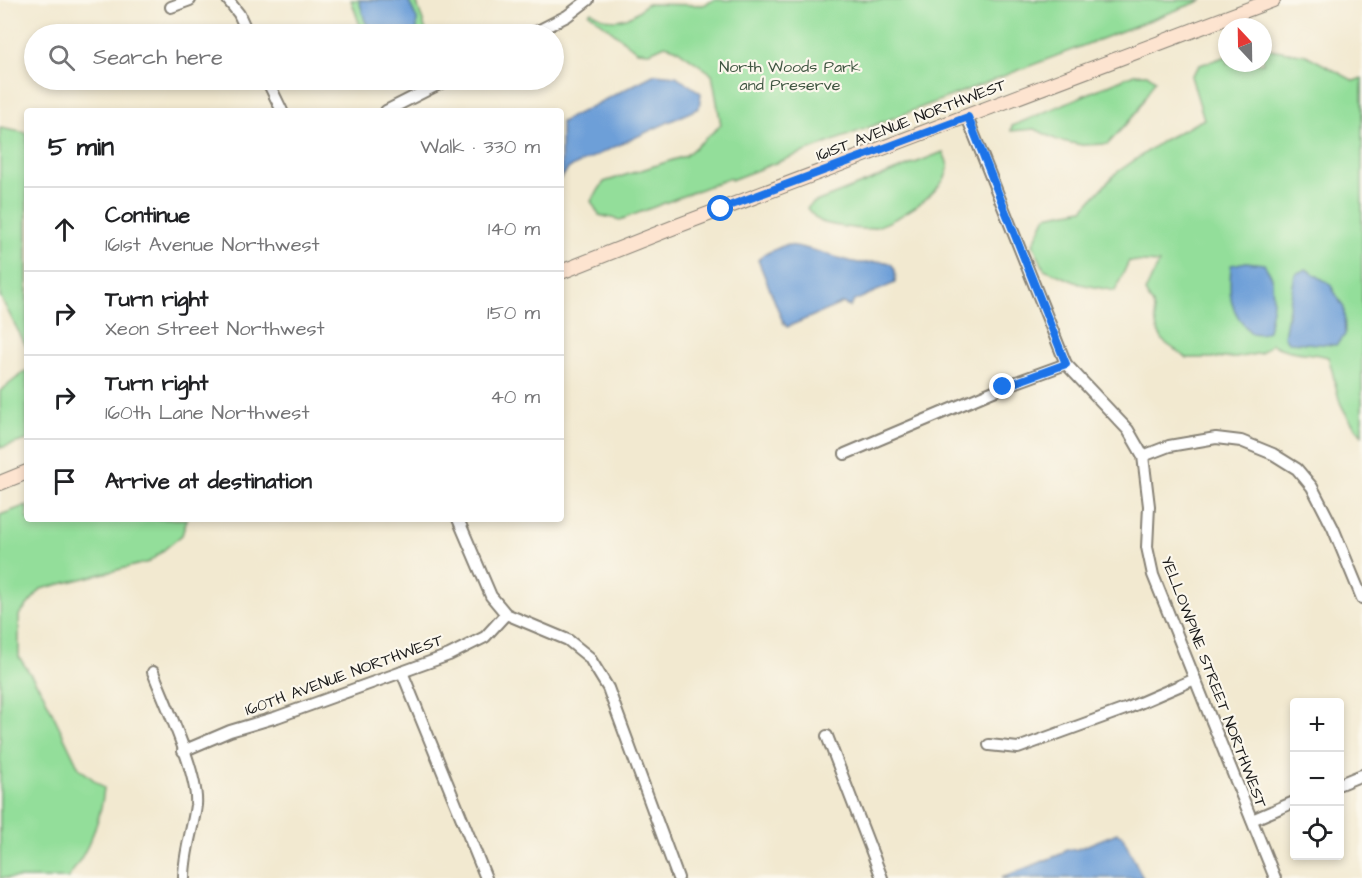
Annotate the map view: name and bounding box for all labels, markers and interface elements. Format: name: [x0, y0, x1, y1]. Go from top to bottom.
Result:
north arrow: [1218, 18, 1272, 72]
search box: [24, 24, 564, 90]
icon: search: [45, 41, 78, 74]
text: Search here: [93, 42, 223, 73]
park label: North Woods Park and Preserve: [719, 56, 861, 96]
street label: 161ST AVENUE NORTHWEST: [813, 74, 1009, 166]
text: 5 min: [48, 129, 114, 165]
text: Walk · 330 m: [420, 133, 540, 161]
route start: [707, 195, 733, 221]
text: Continue: [105, 200, 190, 231]
icon: ahead: [48, 213, 81, 246]
text: 140 m: [488, 215, 540, 243]
text: 161st Avenue Northwest: [105, 231, 320, 259]
text: Turn right: [105, 284, 208, 315]
icon: right: [48, 297, 81, 330]
text: 150 m: [487, 299, 540, 327]
text: Xeon Street Northwest: [105, 315, 325, 343]
text: Turn right: [105, 368, 208, 399]
route end: [989, 373, 1015, 399]
icon: right: [48, 381, 81, 414]
text: 40 m: [490, 383, 540, 411]
text: 160th Lane Northwest: [105, 399, 310, 427]
icon: arrive: [48, 465, 81, 498]
text: Arrive at destination: [105, 466, 312, 497]
street label: YELLOWPINE STREET NORTHWEST: [1156, 553, 1272, 811]
street label: 160TH AVENUE NORTHWEST: [242, 629, 446, 721]
map controls: [1290, 698, 1344, 860]
button: +: [1290, 698, 1344, 752]
button: −: [1290, 752, 1344, 806]
button: locate: [1290, 806, 1344, 860]

